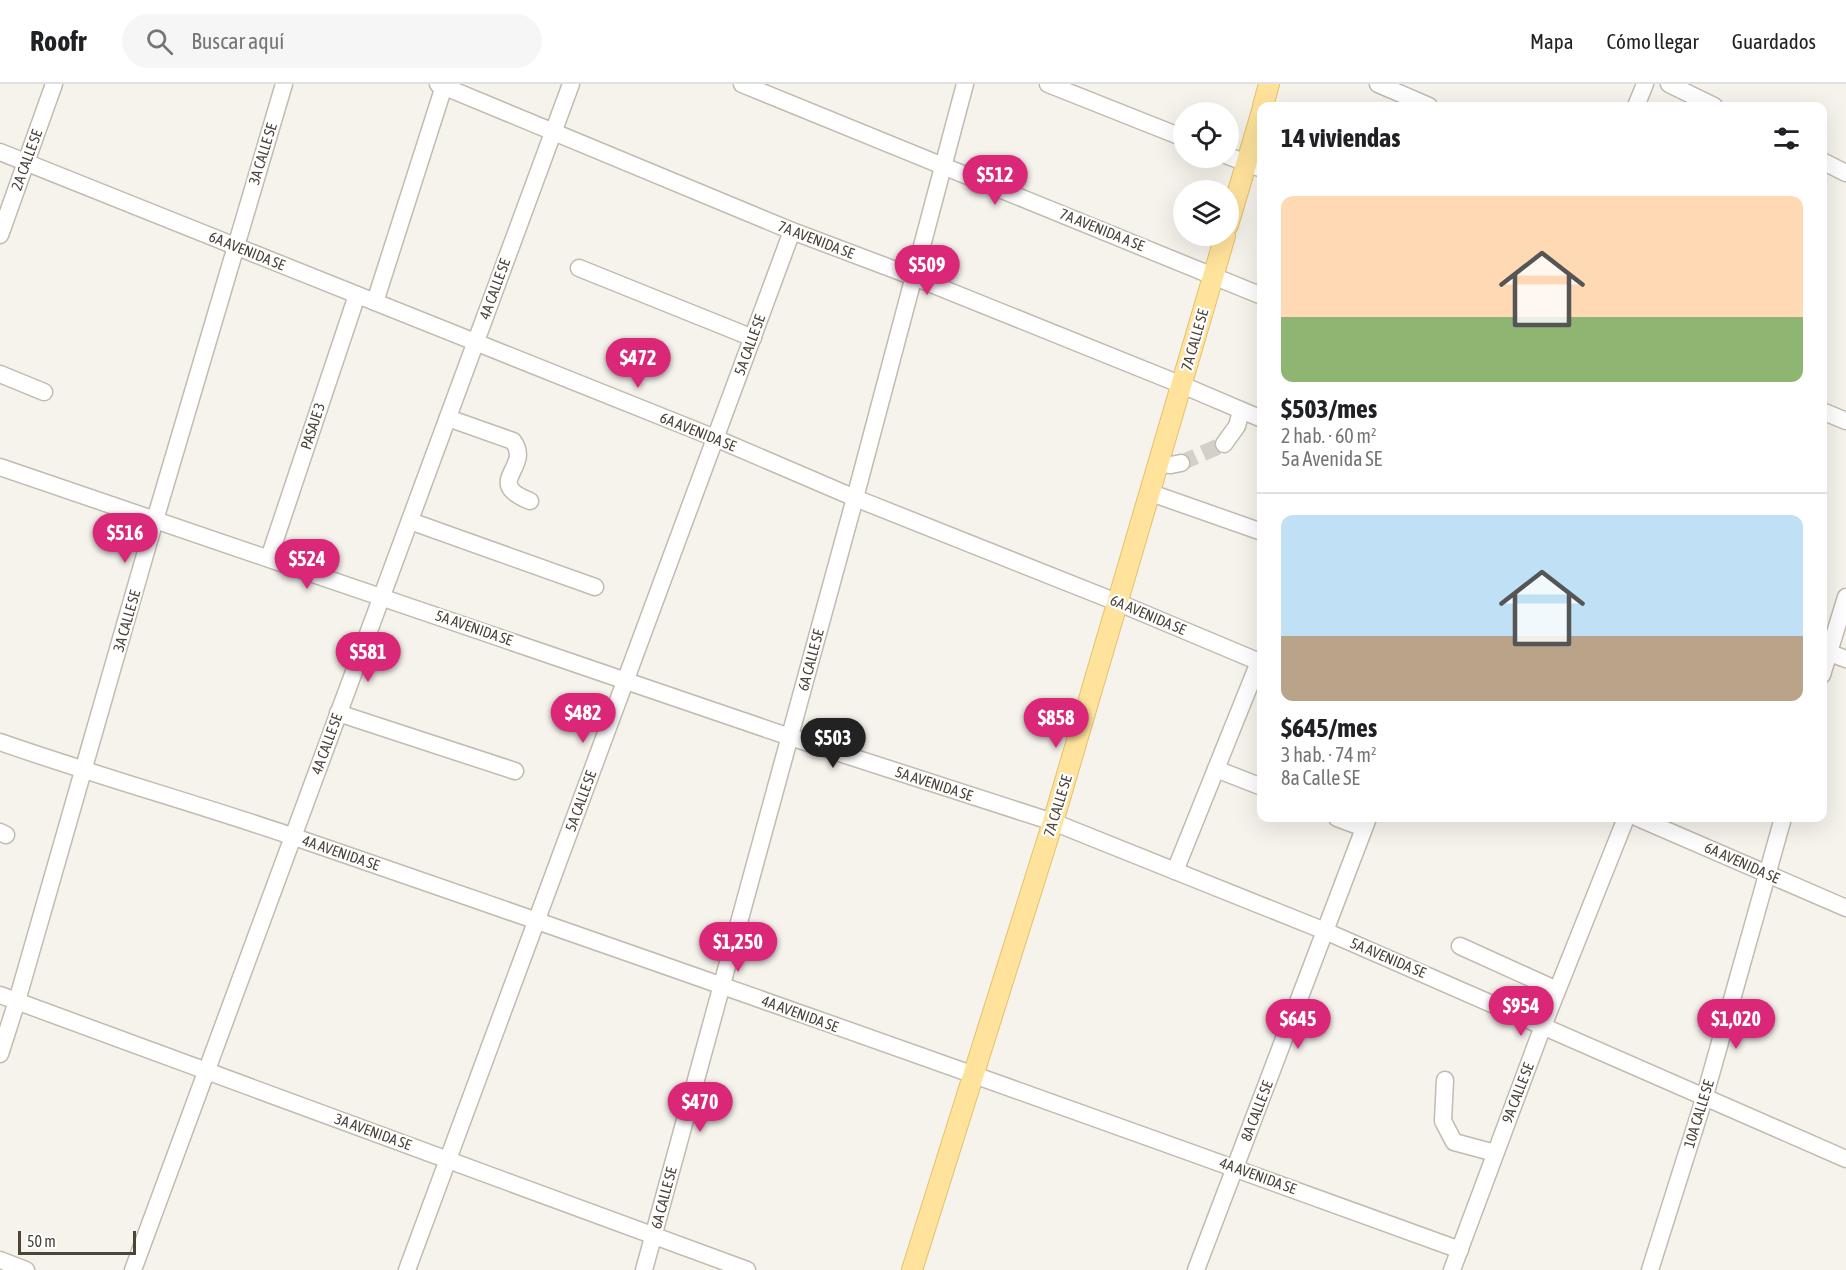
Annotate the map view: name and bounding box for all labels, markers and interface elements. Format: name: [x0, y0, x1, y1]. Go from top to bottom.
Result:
search box: [122, 14, 542, 68]
text: Roofr: [30, 25, 86, 57]
icon: search: [143, 25, 176, 58]
text: Buscar aquí: [191, 28, 284, 54]
text: Mapa: [1530, 29, 1574, 53]
text: Cómo llegar: [1607, 29, 1699, 53]
text: Guardados: [1732, 29, 1816, 53]
map controls: [1173, 102, 1239, 246]
button: locate: [1173, 102, 1239, 168]
street label: 3A CALLE SE: [245, 121, 280, 187]
icon: filters: [1770, 122, 1803, 155]
text: 14 viviendas: [1281, 123, 1400, 153]
street label: 2A CALLE SE: [8, 127, 46, 192]
pin: $512: [959, 155, 1031, 206]
text: $512: [977, 163, 1013, 186]
button: layers: [1173, 180, 1239, 246]
street label: 7A AVENIDA A SE: [1057, 205, 1148, 254]
street label: 7A AVENIDA SE: [776, 217, 857, 262]
street label: 6A AVENIDA SE: [207, 228, 288, 274]
icon: home: [1488, 235, 1596, 343]
pin: $509: [891, 245, 963, 296]
text: $509: [909, 253, 945, 276]
street label: 4A CALLE SE: [476, 256, 514, 321]
street label: 7A CALLE SE: [1178, 307, 1212, 373]
street label: 5A CALLE SE: [731, 312, 769, 377]
pin: $472: [602, 338, 674, 389]
text: $472: [620, 346, 656, 369]
text: $503/mes: [1281, 394, 1377, 424]
street label: PASAJE 3: [297, 400, 328, 451]
street label: 6A AVENIDA SE: [658, 409, 739, 455]
text: 2 hab. · 60 m²: [1281, 424, 1376, 447]
text: 5a Avenida SE: [1281, 447, 1382, 470]
pin: $516: [89, 513, 161, 564]
text: $516: [107, 521, 143, 544]
pin: $524: [271, 539, 343, 590]
text: $524: [289, 547, 325, 570]
icon: home: [1488, 554, 1596, 662]
street label: 3A CALLE SE: [110, 588, 144, 654]
street label: 6A AVENIDA SE: [1108, 591, 1189, 638]
street label: 5A AVENIDA SE: [433, 606, 516, 649]
street label: 6A CALLE SE: [794, 627, 827, 693]
pin: $581: [332, 632, 404, 683]
text: $581: [350, 640, 386, 663]
pin: $482: [547, 693, 619, 744]
pin: $858: [1020, 698, 1092, 749]
text: $482: [565, 701, 601, 724]
text: $858: [1038, 706, 1074, 729]
street label: 4A CALLE SE: [308, 711, 346, 776]
text: $645/mes: [1281, 713, 1377, 743]
pin: $503: [797, 718, 869, 769]
text: $503: [815, 726, 851, 749]
text: 3 hab. · 74 m²: [1281, 743, 1376, 766]
street label: 5A AVENIDA SE: [893, 763, 976, 804]
text: 8a Calle SE: [1281, 766, 1360, 789]
street label: 5A CALLE SE: [562, 768, 600, 833]
street label: 7A CALLE SE: [1040, 773, 1075, 839]
street label: 4A AVENIDA SE: [300, 831, 383, 874]
street label: 6A AVENIDA SE: [1702, 838, 1783, 887]
pin: $1,250: [689, 922, 787, 973]
text: $1,250: [713, 930, 763, 953]
street label: 5A AVENIDA SE: [1348, 934, 1429, 981]
pin: $954: [1485, 986, 1557, 1037]
street label: 4A AVENIDA SE: [759, 992, 841, 1035]
text: $954: [1503, 994, 1539, 1017]
pin: $645: [1262, 999, 1334, 1050]
pin: $1,020: [1687, 999, 1785, 1050]
text: $645: [1280, 1007, 1316, 1030]
text: $1,020: [1711, 1007, 1761, 1030]
street label: 9A CALLE SE: [1498, 1060, 1537, 1125]
street label: 10A CALLE SE: [1680, 1077, 1717, 1150]
street label: 8A CALLE SE: [1237, 1078, 1276, 1143]
pin: $470: [664, 1082, 736, 1133]
text: $470: [682, 1090, 718, 1113]
street label: 3A AVENIDA SE: [332, 1110, 414, 1153]
street label: 4A AVENIDA SE: [1217, 1154, 1299, 1197]
street label: 6A CALLE SE: [647, 1165, 680, 1231]
scale bar: [18, 1228, 136, 1256]
text: 50 m: [27, 1232, 56, 1250]

